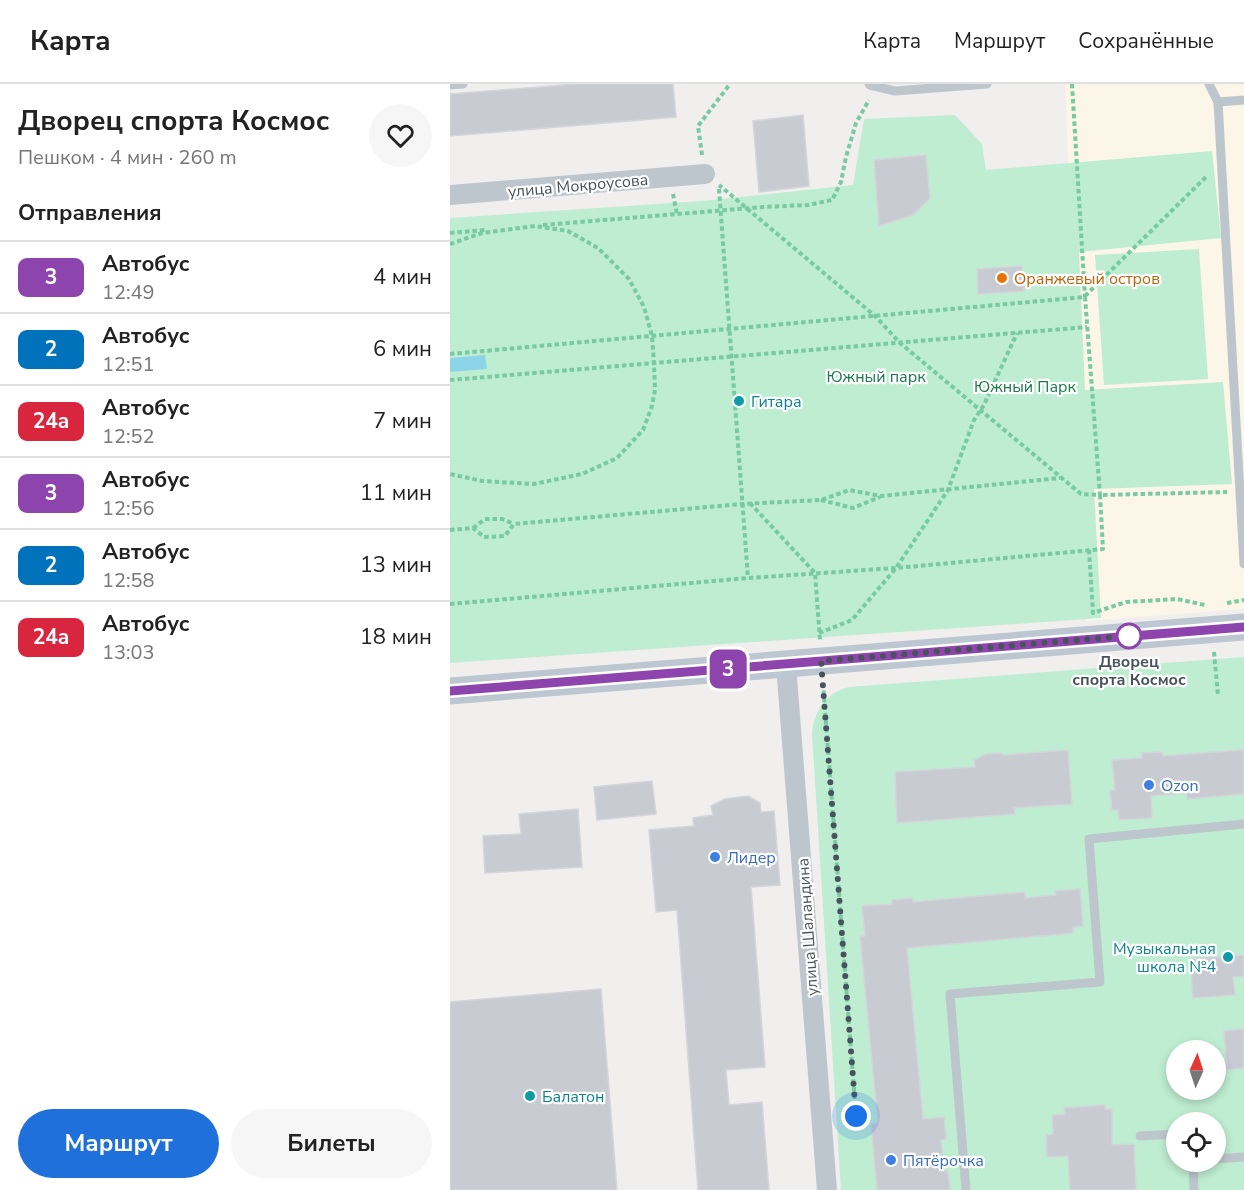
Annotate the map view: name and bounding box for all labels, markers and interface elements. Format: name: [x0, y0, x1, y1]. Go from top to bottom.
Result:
text: Карта: [30, 22, 111, 60]
text: Карта: [863, 27, 921, 55]
text: Маршрут: [954, 27, 1045, 55]
text: Сохранённые: [1078, 27, 1214, 55]
text: Дворец спорта Космос: [18, 102, 329, 140]
button: heart: [369, 104, 432, 167]
text: Пешком · 4 мин · 260 m: [18, 144, 237, 171]
street label: улица Мокроусова: [507, 169, 649, 203]
text: Отправления: [18, 198, 162, 228]
text: Автобус: [102, 249, 190, 279]
text: 4 мин: [373, 262, 432, 292]
text: 3: [45, 263, 57, 291]
place label: Оранжевый остров: [1014, 268, 1160, 290]
marker: Оранжевый остров: [995, 271, 1009, 285]
text: 12:49: [102, 279, 155, 306]
text: Автобус: [102, 321, 190, 351]
text: 6 мин: [373, 334, 432, 364]
text: 2: [45, 335, 57, 363]
text: 12:51: [102, 351, 155, 378]
park label: Южный парк: [826, 366, 926, 388]
park label: Южный Парк: [974, 376, 1077, 398]
place label: Гитара: [751, 391, 802, 413]
text: Автобус: [102, 393, 190, 423]
marker: Гитара: [732, 394, 746, 408]
text: 7 мин: [373, 406, 432, 436]
text: 24a: [33, 407, 69, 435]
text: 12:52: [102, 423, 155, 450]
text: Автобус: [102, 465, 190, 495]
text: 11 мин: [360, 478, 432, 508]
text: 3: [45, 479, 57, 507]
text: 12:56: [102, 495, 155, 522]
text: Автобус: [102, 537, 190, 567]
text: 13 мин: [360, 550, 432, 580]
text: 2: [45, 551, 57, 579]
text: 12:58: [102, 567, 155, 594]
text: Автобус: [102, 609, 190, 639]
text: 18 мин: [360, 622, 432, 652]
text: 24a: [33, 623, 69, 651]
marker: Дворец спорта Космос: [1116, 623, 1142, 649]
text: 13:03: [102, 639, 155, 666]
line badge: 3: [708, 650, 748, 688]
place label: Дворец спорта Космос: [1072, 651, 1186, 691]
text: 3: [722, 655, 734, 683]
place label: Ozon: [1161, 775, 1199, 797]
marker: Ozon: [1142, 778, 1156, 792]
place label: Лидер: [727, 847, 776, 869]
marker: Лидер: [708, 850, 722, 864]
street label: улица Шаландина: [792, 857, 824, 997]
place label: Музыкальная школа №4: [1113, 938, 1216, 978]
marker: Музыкальная школа №4: [1221, 950, 1235, 964]
north arrow: [1166, 1040, 1226, 1100]
map controls: [1166, 1040, 1226, 1172]
place label: Балатон: [542, 1086, 605, 1108]
marker: Балатон: [523, 1089, 537, 1103]
your location: [841, 1101, 871, 1131]
button: Маршрут: [18, 1109, 219, 1178]
button: Билеты: [231, 1109, 432, 1178]
button: locate: [1166, 1112, 1226, 1172]
place label: Пятёрочка: [903, 1150, 984, 1172]
marker: Пятёрочка: [884, 1153, 898, 1167]

